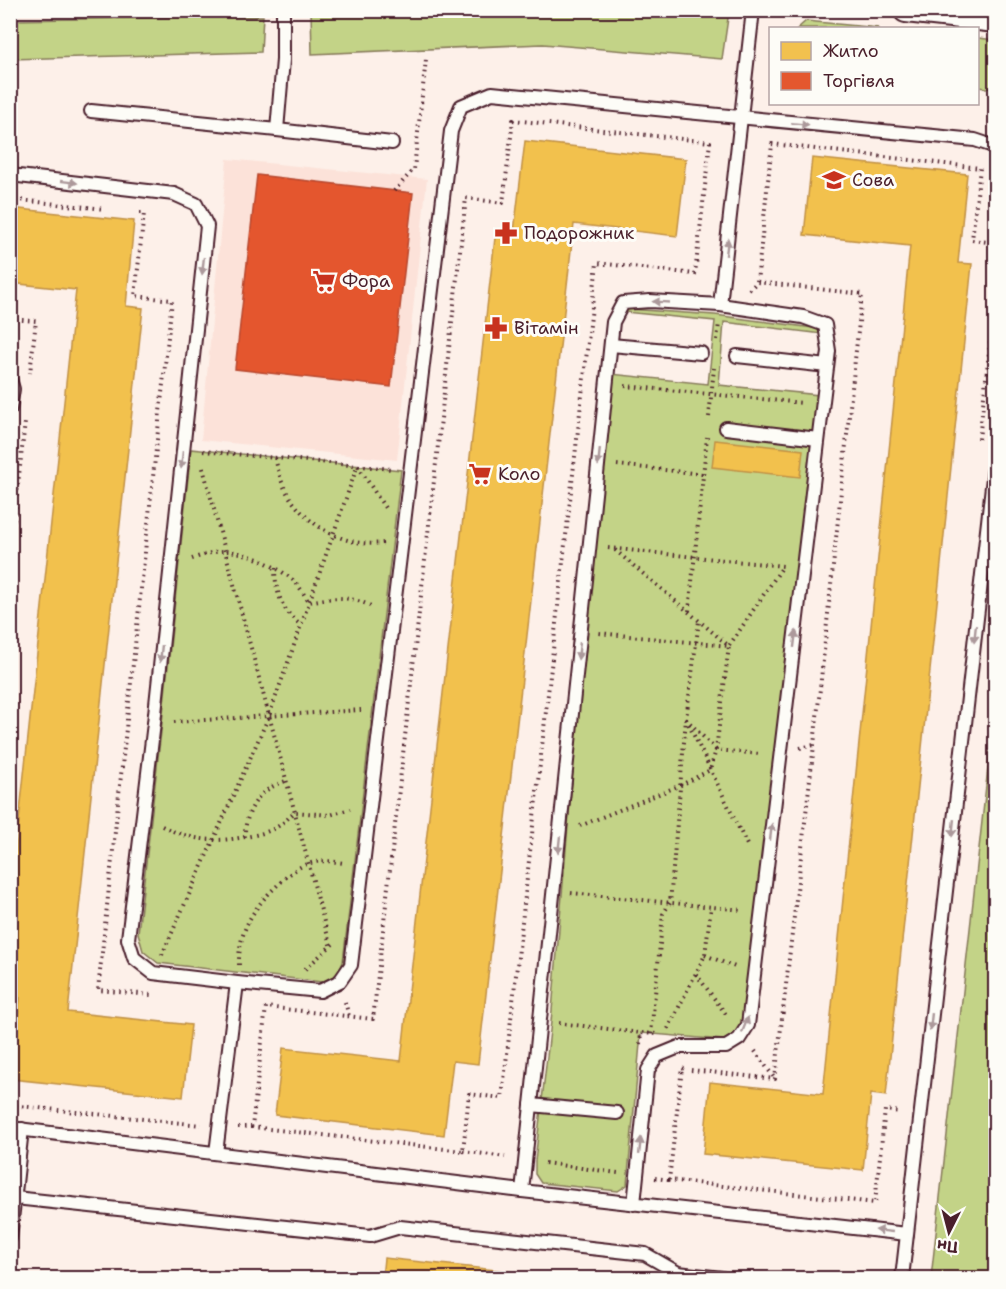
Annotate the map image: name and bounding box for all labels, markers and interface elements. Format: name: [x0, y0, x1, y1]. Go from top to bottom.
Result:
legend: [769, 27, 979, 105]
text: Житло: [823, 39, 879, 63]
text: Торгівля: [823, 69, 895, 93]
one-way arrow: [791, 119, 810, 129]
school or university icon: Сова: [821, 167, 847, 193]
place label: Сова: [852, 168, 894, 192]
one-way arrow: [59, 177, 78, 186]
pharmacy icon: Подорожник: [493, 220, 519, 246]
place label: Подорожник: [524, 221, 635, 245]
one-way arrow: [722, 237, 731, 256]
one-way arrow: [198, 257, 207, 276]
supermarket icon: Фора: [311, 268, 337, 294]
place label: Фора: [342, 269, 390, 293]
one-way arrow: [652, 297, 671, 306]
pharmacy icon: Вітамін: [483, 315, 509, 341]
place label: Вітамін: [514, 316, 579, 340]
one-way arrow: [594, 447, 604, 466]
one-way arrow: [177, 451, 187, 470]
supermarket icon: Коло: [467, 461, 493, 487]
place label: Коло: [498, 462, 540, 486]
one-way arrow: [970, 625, 980, 644]
one-way arrow: [790, 629, 799, 648]
one-way arrow: [574, 641, 584, 660]
one-way arrow: [156, 644, 166, 663]
one-way arrow: [948, 819, 958, 838]
one-way arrow: [766, 823, 776, 842]
one-way arrow: [554, 835, 563, 854]
one-way arrow: [926, 1012, 936, 1031]
one-way arrow: [741, 1015, 751, 1033]
one-way arrow: [635, 1136, 645, 1155]
north arrow: [919, 1202, 979, 1262]
one-way arrow: [874, 1226, 893, 1236]
text: Пн: [936, 1235, 959, 1258]

